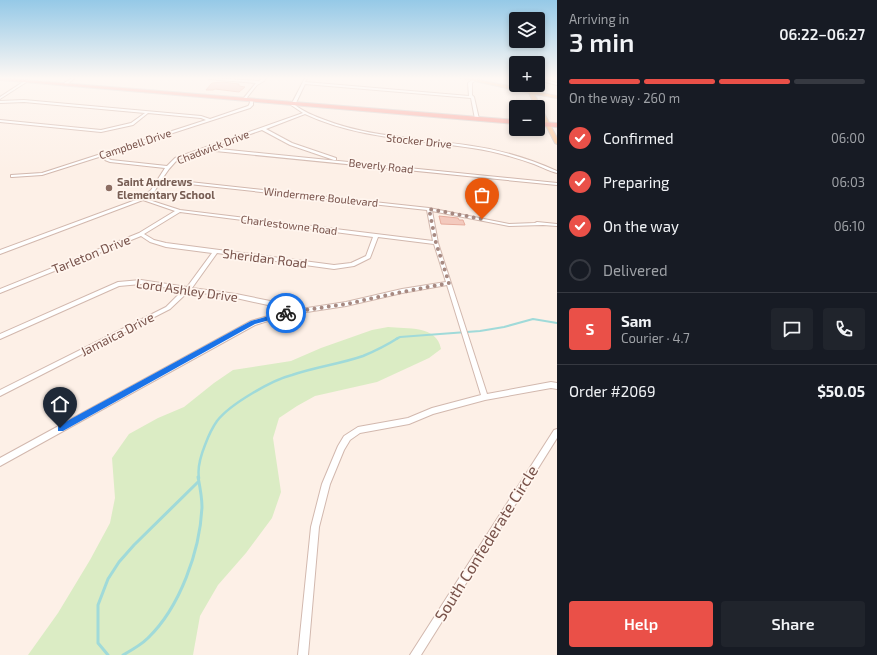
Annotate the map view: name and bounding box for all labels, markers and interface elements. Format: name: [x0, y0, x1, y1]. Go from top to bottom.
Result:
text: Arriving in: [569, 11, 629, 27]
map controls: [509, 12, 545, 136]
button: layers: [509, 12, 545, 48]
text: 06:22–06:27: [779, 25, 865, 43]
text: 3 min: [569, 26, 634, 57]
button: +: [509, 56, 545, 92]
text: On the way · 260 m: [569, 90, 680, 106]
button: −: [509, 100, 545, 136]
street label: Campbell Drive: [97, 126, 173, 161]
street label: Chadwick Drive: [175, 127, 251, 166]
icon: check: [569, 127, 591, 149]
text: Confirmed: [603, 129, 674, 147]
text: 06:00: [831, 130, 865, 146]
street label: Stocker Drive: [386, 131, 453, 150]
street label: Beverly Road: [348, 156, 414, 175]
icon: check: [569, 171, 591, 193]
text: Preparing: [603, 173, 669, 191]
text: 06:03: [832, 174, 865, 190]
place label: Saint Andrews Elementary School: [117, 175, 215, 202]
pin: [465, 178, 499, 219]
marker: Saint Andrews Elementary School: [104, 183, 114, 193]
street label: Windermere Boulevard: [263, 184, 379, 209]
icon: bag: [471, 184, 493, 206]
street label: Charlestowne Road: [240, 212, 338, 237]
icon: check: [569, 215, 591, 237]
text: On the way: [603, 217, 679, 235]
text: 06:10: [834, 218, 865, 234]
street label: Tarleton Drive: [49, 231, 133, 277]
street label: Sheridan Road: [222, 245, 308, 271]
text: Delivered: [603, 261, 668, 279]
street label: Lord Ashley Drive: [135, 275, 239, 305]
courier: [266, 293, 306, 333]
icon: bike: [275, 302, 297, 324]
button: chat: [771, 308, 813, 350]
button: phone: [823, 308, 865, 350]
street label: Jamaica Drive: [77, 309, 157, 359]
text: Sam: [621, 312, 652, 330]
text: S: [586, 320, 594, 338]
text: Courier · 4.7: [621, 330, 690, 346]
text: Order #2069: [569, 382, 656, 400]
text: $50.05: [817, 382, 865, 400]
pin: [43, 387, 77, 428]
icon: home: [49, 393, 71, 415]
street label: South Confederate Circle: [430, 461, 541, 624]
button: Help: [569, 601, 713, 647]
button: Share: [721, 601, 865, 647]

